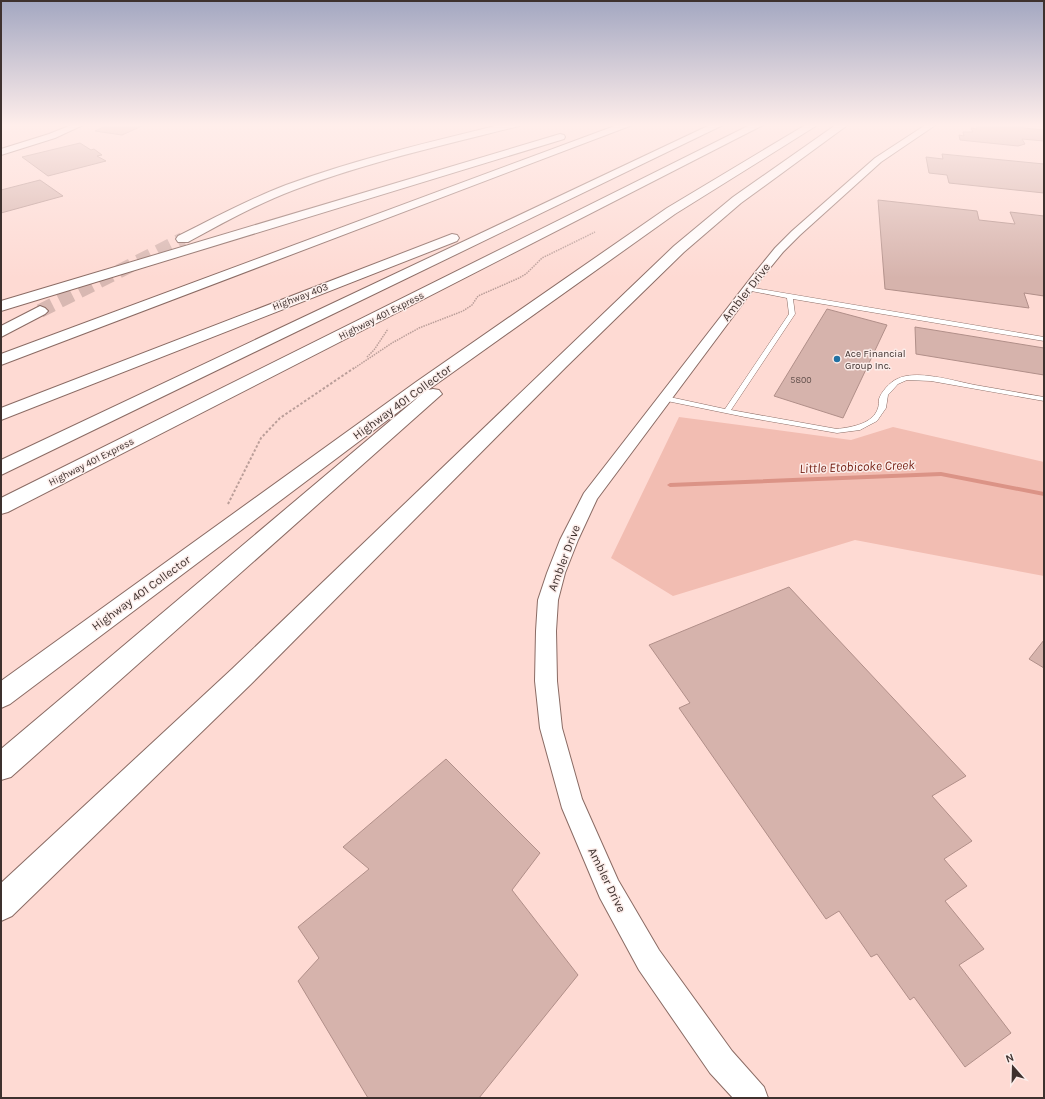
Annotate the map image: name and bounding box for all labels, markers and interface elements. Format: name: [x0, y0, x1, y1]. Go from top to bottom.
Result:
street label: Ambler Drive: [719, 260, 773, 324]
street label: Highway 403: [271, 281, 330, 313]
street label: Highway 401 Express: [337, 289, 426, 343]
place label: Ace Financial Group Inc.: [845, 348, 906, 372]
marker: Ace Financial Group Inc.: [832, 354, 842, 364]
street label: Highway 401 Collector: [350, 361, 455, 442]
house number: 5800: [790, 375, 812, 385]
street label: Highway 401 Express: [47, 435, 136, 489]
water label: Little Etobicoke Creek: [799, 457, 915, 476]
street label: Ambler Drive: [545, 523, 583, 593]
street label: Highway 401 Collector: [89, 552, 194, 633]
street label: Ambler Drive: [585, 845, 629, 915]
north arrow: [993, 1047, 1033, 1087]
text: N: [1004, 1051, 1016, 1066]

